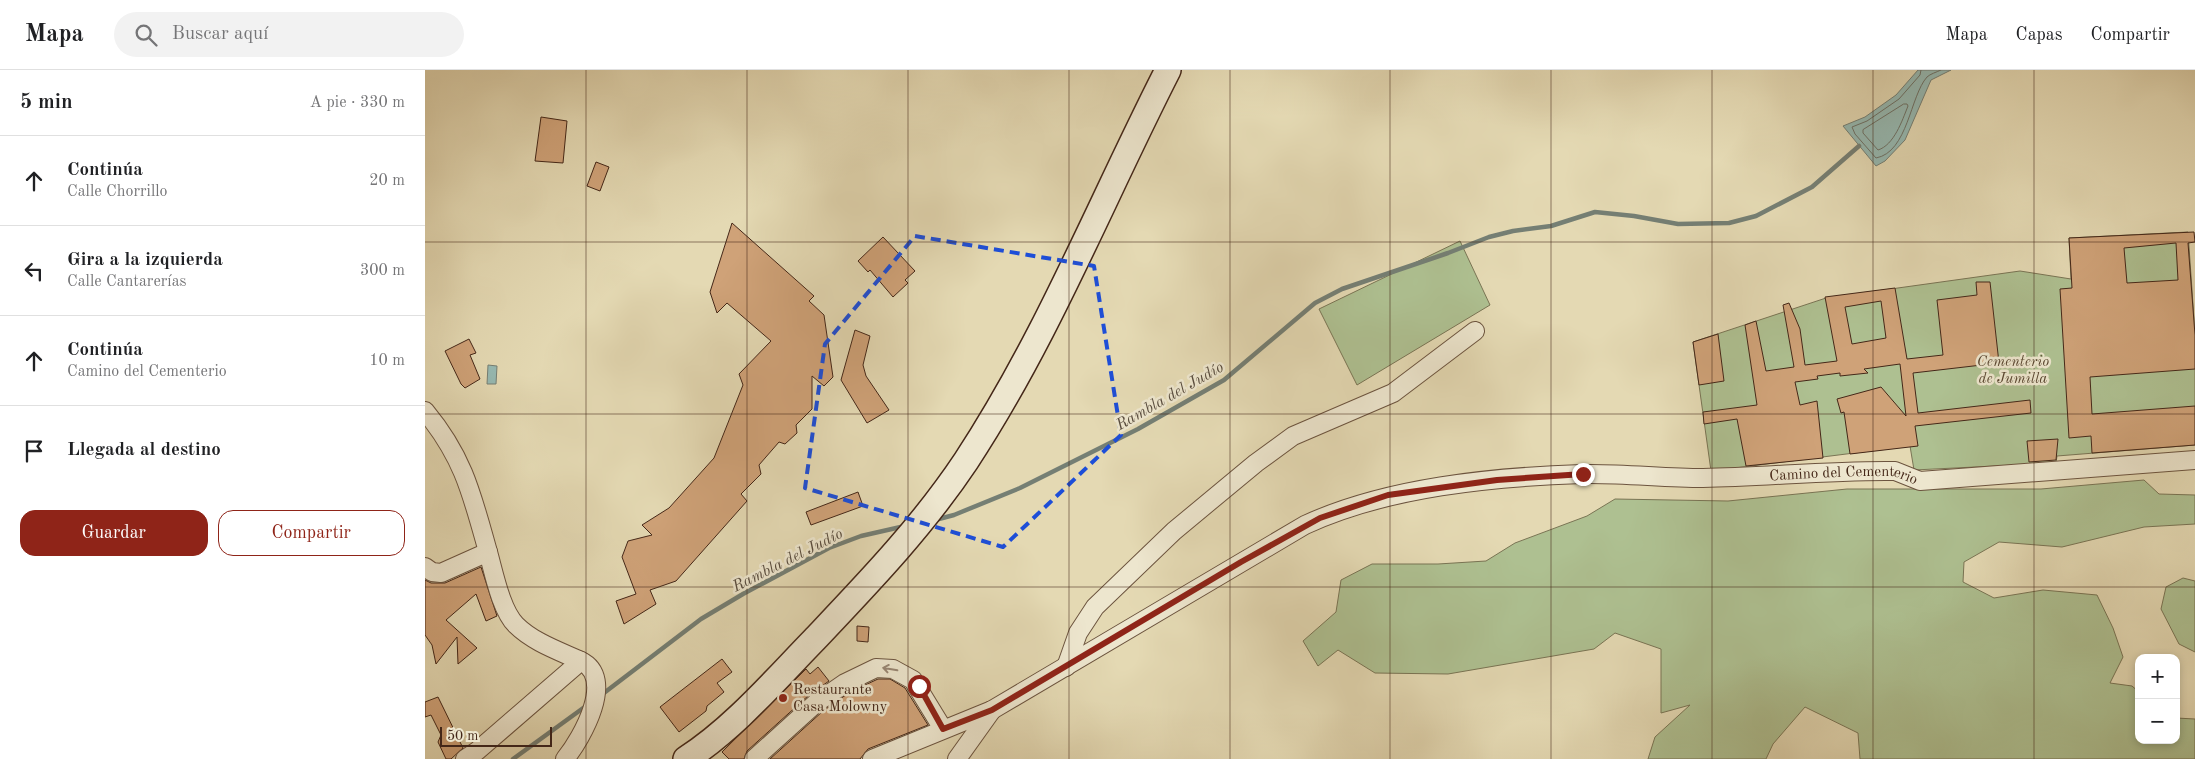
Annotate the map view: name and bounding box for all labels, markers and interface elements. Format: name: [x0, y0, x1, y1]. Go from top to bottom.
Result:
search box: [114, 12, 464, 57]
icon: search: [132, 21, 160, 49]
text: Mapa: [25, 23, 84, 47]
text: Buscar aquí: [172, 25, 268, 44]
text: Mapa: [1945, 26, 1988, 44]
text: Capas: [2016, 26, 2063, 44]
text: Compartir: [2091, 26, 2170, 44]
text: 5 min: [20, 92, 73, 113]
text: A pie · 330 m: [310, 95, 405, 111]
text: Continúa: [67, 161, 143, 180]
icon: ahead: [20, 167, 48, 195]
text: 20 m: [369, 173, 405, 189]
text: Calle Chorrillo: [67, 184, 167, 200]
text: Gira a la izquierda: [67, 251, 223, 270]
icon: left: [20, 257, 48, 285]
text: 300 m: [360, 263, 405, 279]
text: Calle Cantarerías: [67, 274, 187, 290]
text: Continúa: [67, 341, 143, 360]
icon: ahead: [20, 347, 48, 375]
text: 10 m: [369, 353, 405, 369]
park label: Cementerio de Jumilla: [1977, 355, 2049, 387]
water label: Rambla del Judío: [1113, 359, 1227, 435]
text: Camino del Cementerio: [67, 364, 227, 380]
icon: arrive: [20, 437, 48, 465]
text: Llegada al destino: [67, 441, 221, 460]
route end: [1572, 463, 1595, 486]
street label: Camino del Cementerio: [1769, 465, 1920, 488]
button: Guardar: [20, 510, 208, 556]
button: Compartir: [218, 510, 405, 556]
water label: Rambla del Judío: [729, 526, 846, 596]
map controls: [2135, 654, 2180, 744]
button: +: [2135, 654, 2180, 699]
one-way arrow: [882, 664, 898, 674]
route start: [908, 675, 931, 698]
place label: Restaurante Casa Molowny: [793, 683, 888, 715]
marker: Restaurante Casa Molowny: [777, 692, 789, 704]
button: −: [2135, 699, 2180, 744]
scale bar: [440, 724, 553, 747]
text: 50 m: [447, 729, 478, 743]

